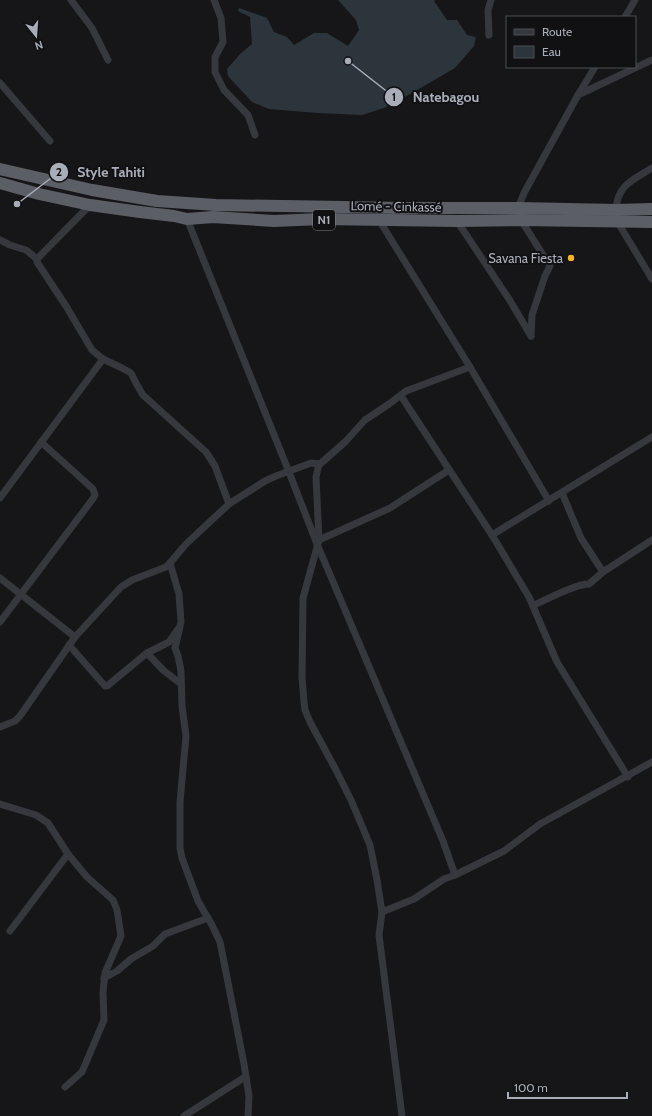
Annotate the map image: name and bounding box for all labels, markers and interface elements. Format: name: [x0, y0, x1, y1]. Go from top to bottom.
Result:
north arrow: [16, 16, 56, 56]
legend: [506, 16, 636, 68]
text: Route: [542, 24, 572, 39]
text: N: [33, 38, 45, 53]
text: Eau: [542, 44, 561, 59]
callout: Natebagou: [384, 84, 487, 110]
text: Natebagou: [413, 88, 479, 106]
text: 1: [392, 89, 396, 104]
callout: Style Tahiti: [49, 159, 153, 185]
text: Style Tahiti: [77, 163, 145, 181]
text: 2: [56, 164, 62, 179]
street label: Lomé - Cinkassé: [350, 197, 442, 215]
road number: N1: [313, 210, 335, 230]
place label: Savana Fiesta: [488, 250, 564, 266]
marker: Savana Fiesta: [566, 253, 576, 263]
scale bar: [508, 1074, 627, 1100]
text: 100 m: [514, 1080, 548, 1095]

